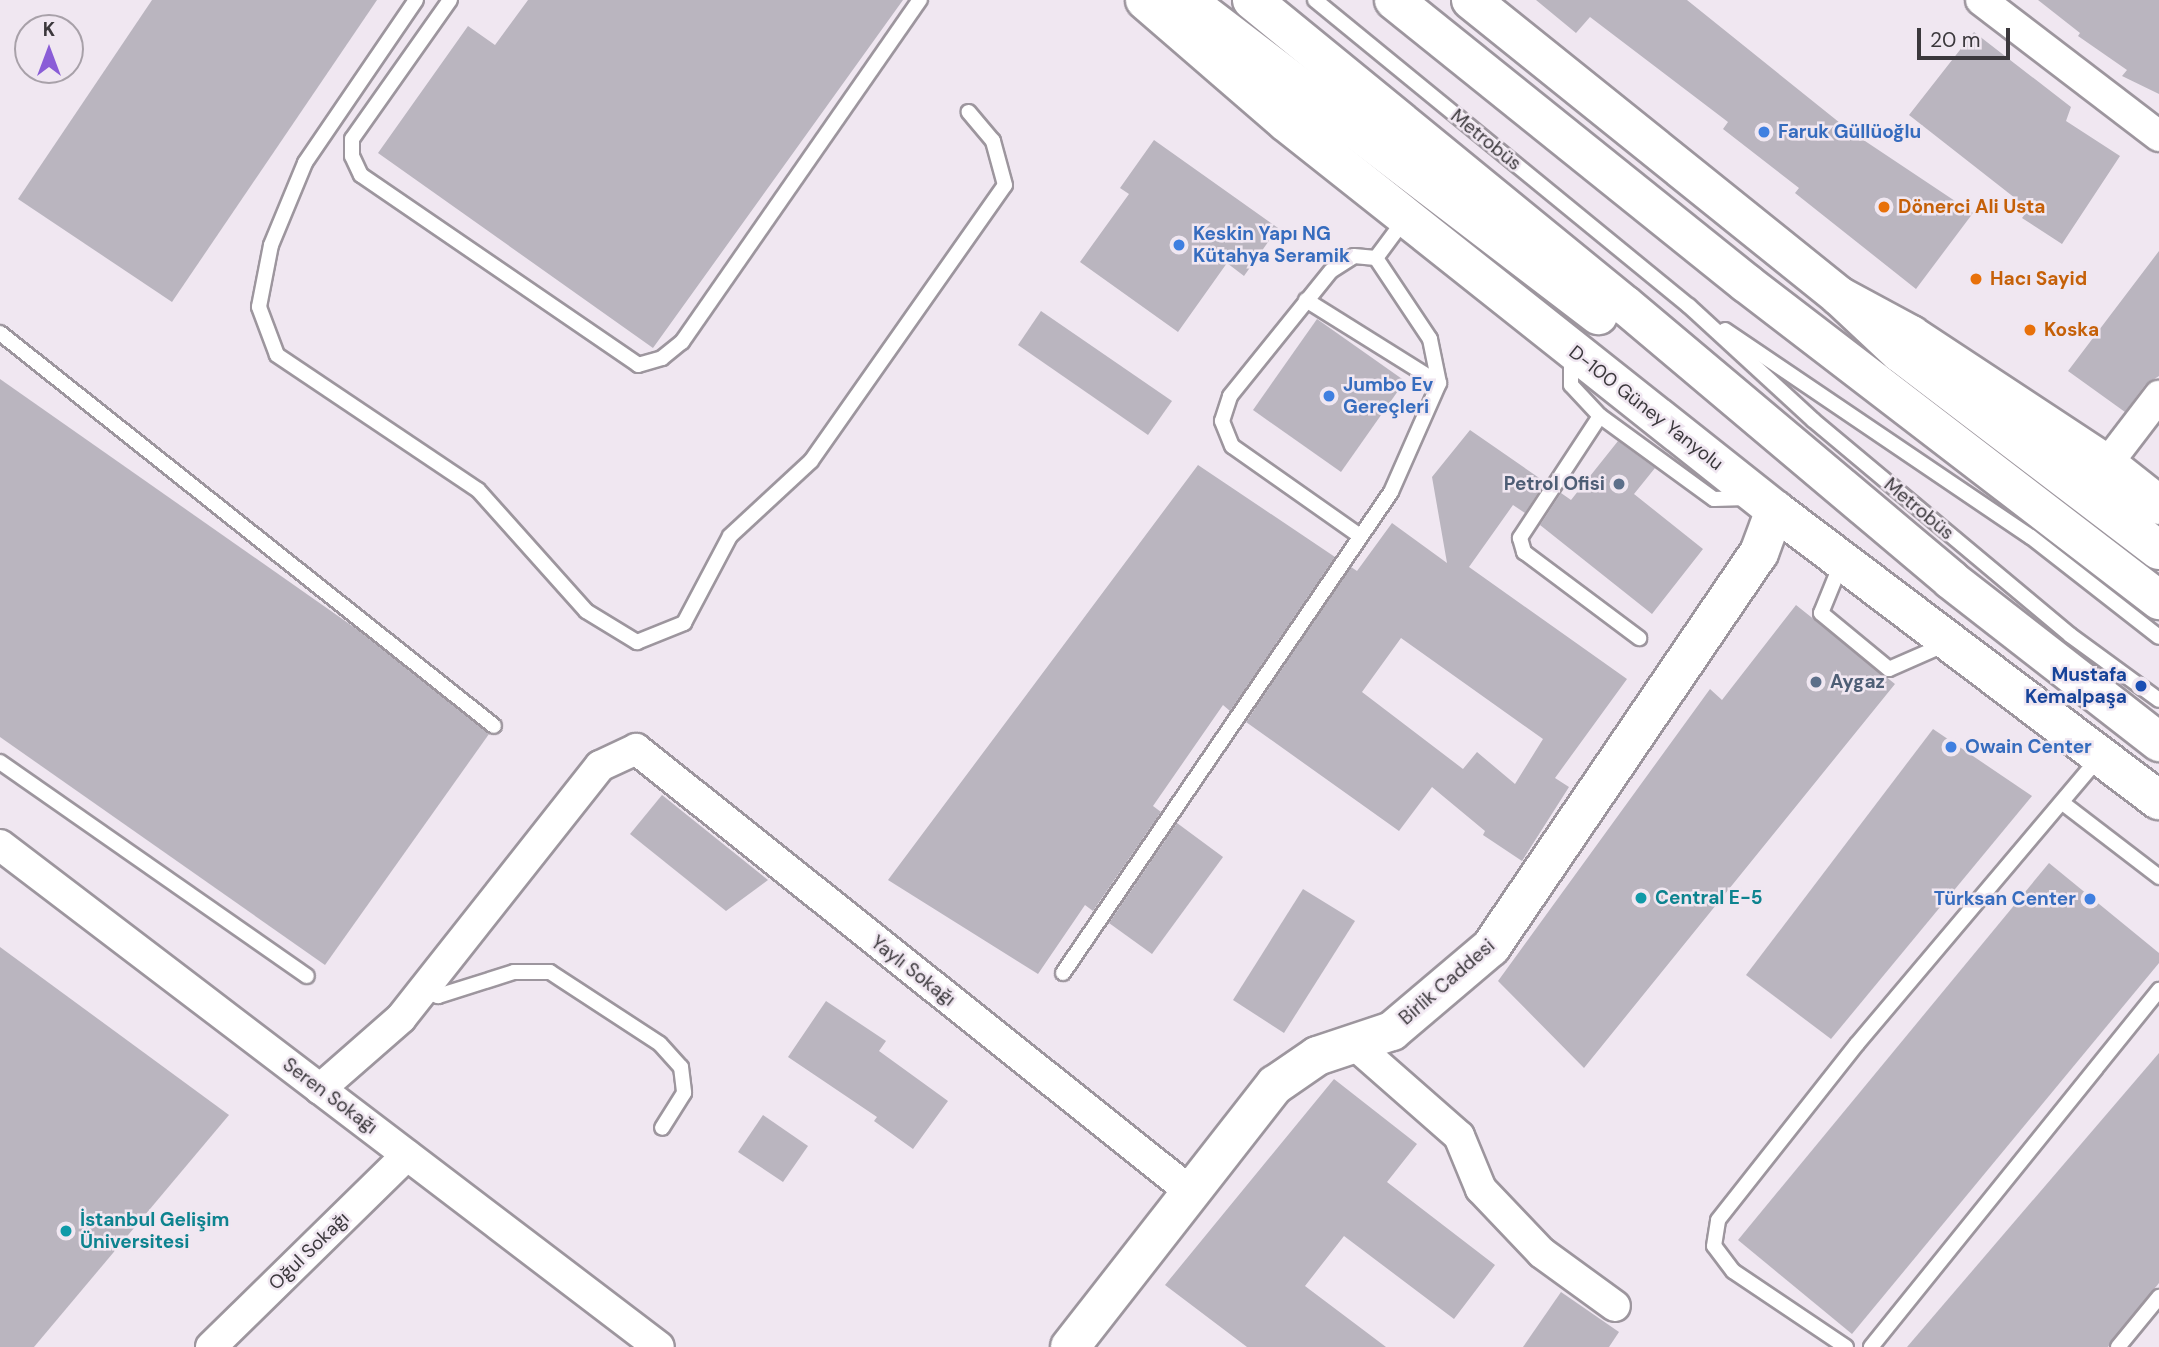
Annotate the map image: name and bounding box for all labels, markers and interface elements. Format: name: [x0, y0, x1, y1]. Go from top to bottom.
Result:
north arrow: [14, 14, 84, 84]
scale bar: [1921, 14, 2014, 58]
text: K: [43, 17, 55, 42]
text: 20 m: [1930, 26, 1981, 54]
street label: Metrobüs: [1446, 105, 1526, 175]
place label: Faruk Güllüoğlu: [1778, 121, 1921, 143]
marker: Faruk Güllüoğlu: [1756, 124, 1772, 140]
place label: Dönerci Ali Usta: [1898, 196, 2045, 218]
marker: Dönerci Ali Usta: [1876, 199, 1892, 215]
place label: Keskin Yapı NG Kütahya Seramik: [1193, 223, 1350, 267]
marker: Keskin Yapı NG Kütahya Seramik: [1171, 237, 1187, 253]
place label: Hacı Sayid: [1990, 268, 2087, 290]
marker: Hacı Sayid: [1968, 271, 1984, 287]
place label: Koska: [2044, 319, 2099, 341]
marker: Koska: [2022, 322, 2038, 338]
street label: D-100 Güney Yanyolu: [1564, 341, 1728, 475]
place label: Jumbo Ev Gereçleri: [1343, 374, 1433, 418]
marker: Jumbo Ev Gereçleri: [1321, 388, 1337, 404]
place label: Petrol Ofisi: [1504, 473, 1605, 495]
street label: Metrobüs: [1879, 473, 1959, 545]
marker: Petrol Ofisi: [1611, 476, 1627, 492]
place label: Mustafa Kemalpaşa: [2025, 664, 2127, 708]
place label: Aygaz: [1830, 671, 1885, 693]
marker: Aygaz: [1808, 674, 1824, 690]
marker: Mustafa Kemalpaşa: [2133, 678, 2149, 694]
place label: Owain Center: [1965, 736, 2092, 758]
marker: Owain Center: [1943, 739, 1959, 755]
place label: Central E-5: [1655, 887, 1763, 909]
place label: Türksan Center: [1934, 888, 2076, 910]
marker: Central E-5: [1633, 890, 1649, 906]
marker: Türksan Center: [2082, 891, 2098, 907]
street label: Yaylı Sokağı: [866, 931, 960, 1011]
street label: Birlik Caddesi: [1395, 934, 1499, 1030]
street label: Seren Sokağı: [278, 1053, 382, 1139]
street label: Oğul Sokağı: [264, 1207, 354, 1295]
place label: İstanbul Gelişim Üniversitesi: [80, 1209, 229, 1253]
marker: İstanbul Gelişim Üniversitesi: [58, 1223, 74, 1239]

